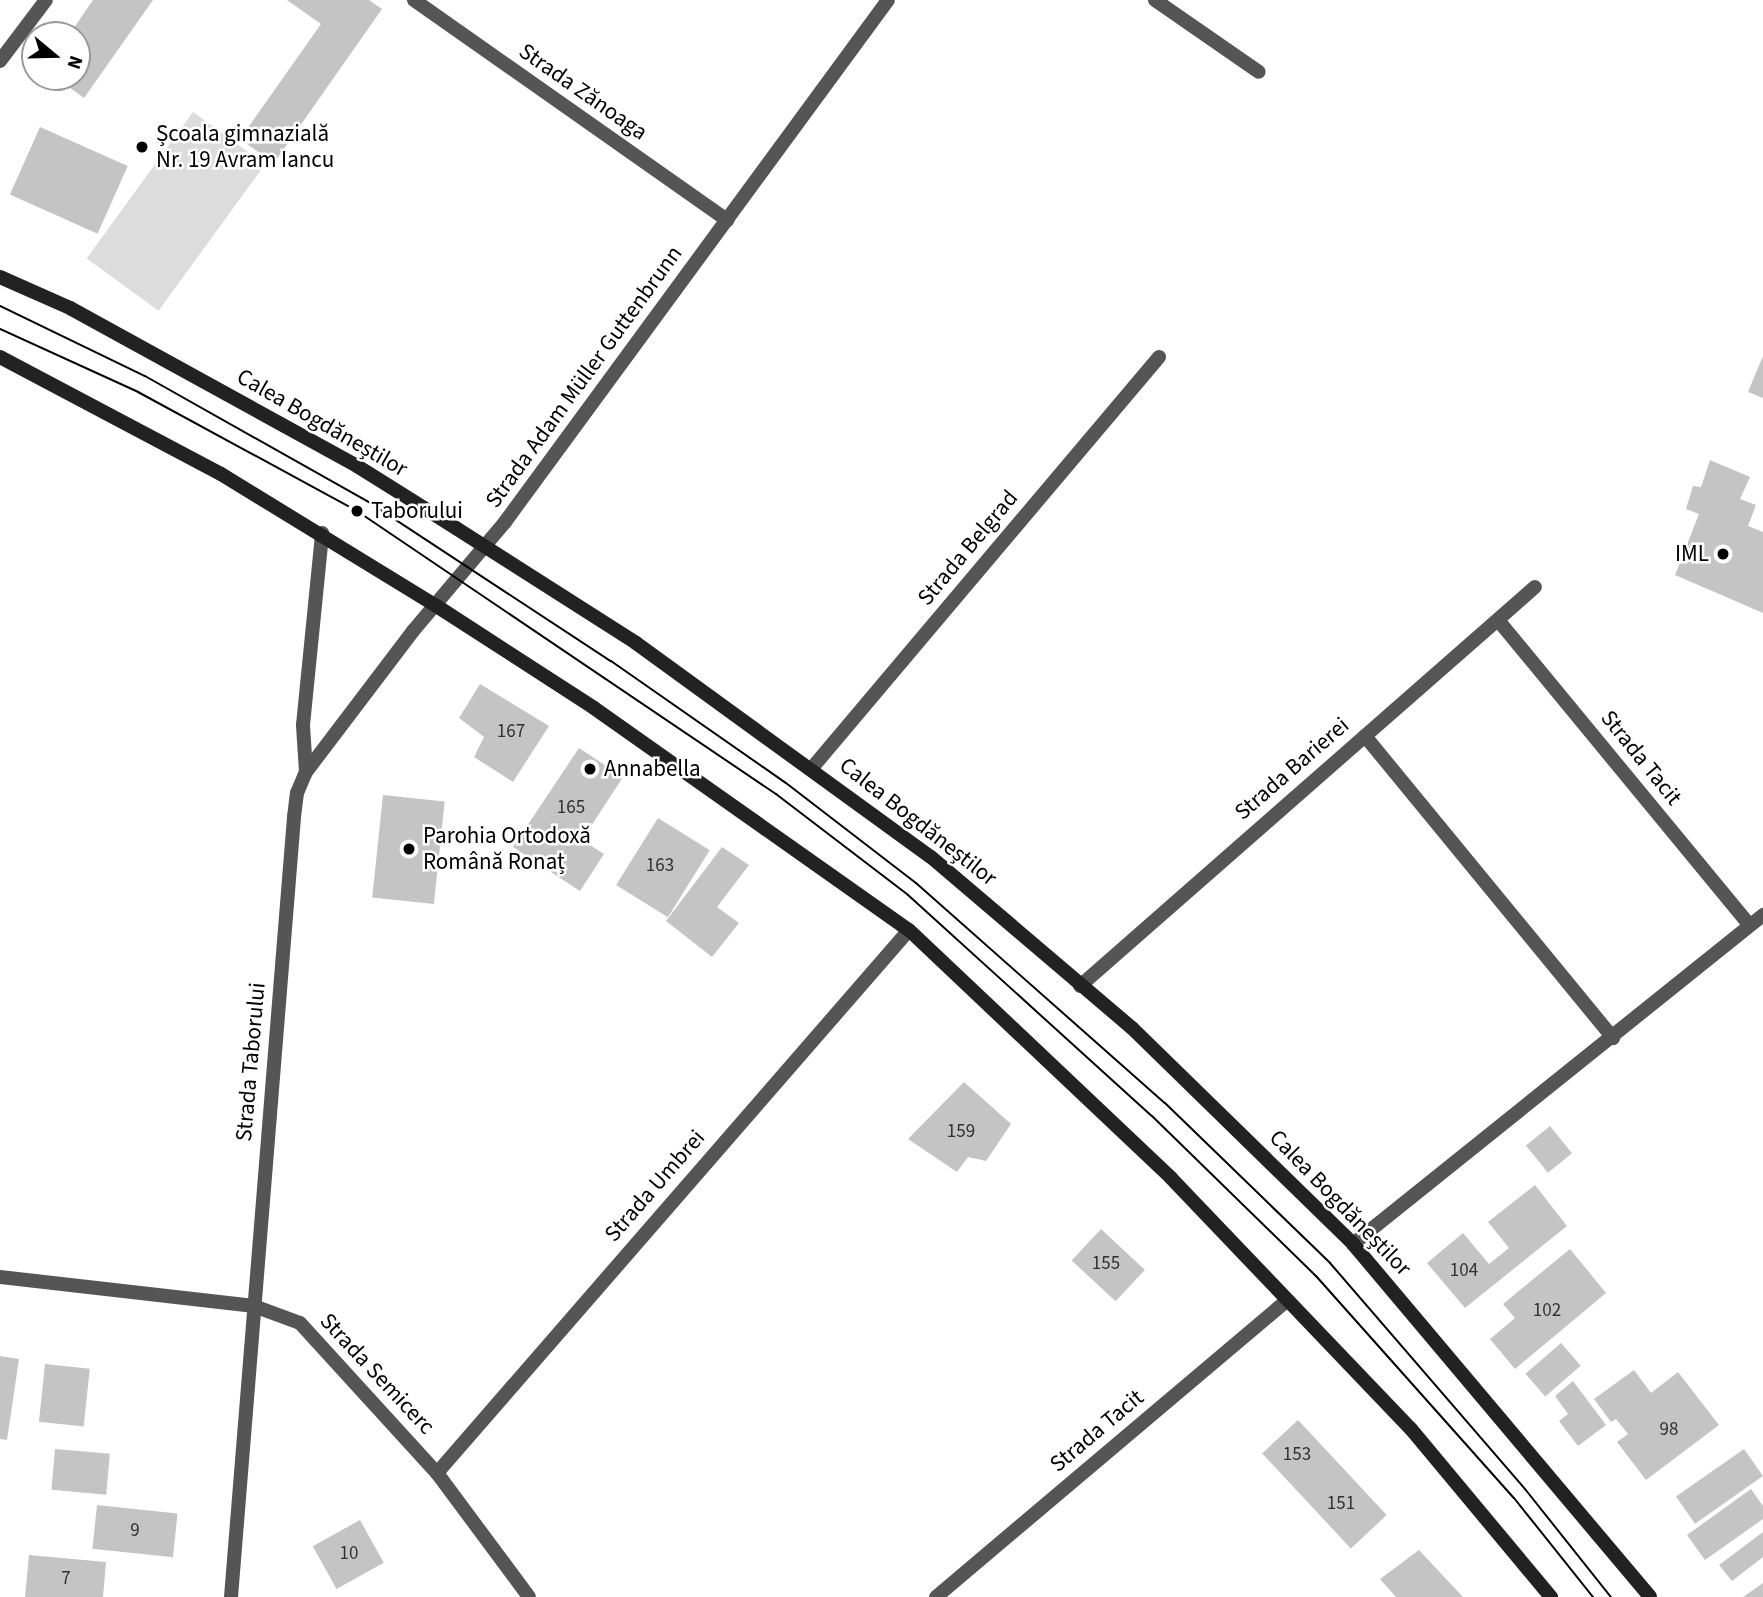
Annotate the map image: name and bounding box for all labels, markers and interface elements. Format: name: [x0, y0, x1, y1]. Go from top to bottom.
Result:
north arrow: [21, 21, 91, 91]
street label: Strada Zănoaga: [514, 38, 652, 146]
text: N: [60, 52, 89, 73]
place label: Școala gimnazială Nr. 19 Avram Iancu: [156, 120, 334, 174]
marker: Școala gimnazială Nr. 19 Avram Iancu: [134, 139, 150, 155]
street label: Strada Adam Müller Guttenbrunn: [480, 241, 688, 513]
street label: Calea Bogdăneștilor: [232, 363, 412, 483]
street label: Strada Belgrad: [912, 485, 1024, 611]
place label: Taborului: [371, 497, 463, 525]
marker: Taborului: [349, 503, 365, 519]
place label: IML: [1675, 540, 1709, 568]
marker: IML: [1715, 546, 1731, 562]
street label: Strada Tacit: [1595, 705, 1687, 811]
street label: Strada Barierei: [1229, 712, 1355, 826]
house number: 167: [497, 721, 525, 743]
street label: Calea Bogdăneștilor: [834, 752, 1002, 892]
place label: Annabella: [604, 755, 701, 783]
marker: Annabella: [582, 761, 598, 777]
house number: 165: [557, 797, 585, 819]
place label: Parohia Ortodoxă Română Ronaț: [423, 822, 591, 876]
marker: Parohia Ortodoxă Română Ronaț: [401, 841, 417, 857]
house number: 163: [646, 855, 674, 877]
street label: Strada Taborului: [230, 981, 272, 1143]
house number: 159: [947, 1121, 975, 1143]
street label: Calea Bogdăneștilor: [1263, 1124, 1417, 1282]
street label: Strada Umbrei: [599, 1125, 711, 1247]
house number: 155: [1092, 1253, 1120, 1275]
house number: 104: [1450, 1260, 1478, 1282]
house number: 102: [1533, 1300, 1561, 1322]
street label: Strada Semicerc: [314, 1308, 440, 1440]
street label: Strada Tacit: [1045, 1384, 1149, 1478]
house number: 98: [1660, 1419, 1678, 1441]
house number: 153: [1283, 1444, 1311, 1466]
house number: 151: [1327, 1493, 1355, 1515]
house number: 9: [130, 1520, 140, 1542]
house number: 10: [340, 1543, 358, 1565]
house number: 7: [61, 1568, 71, 1590]

